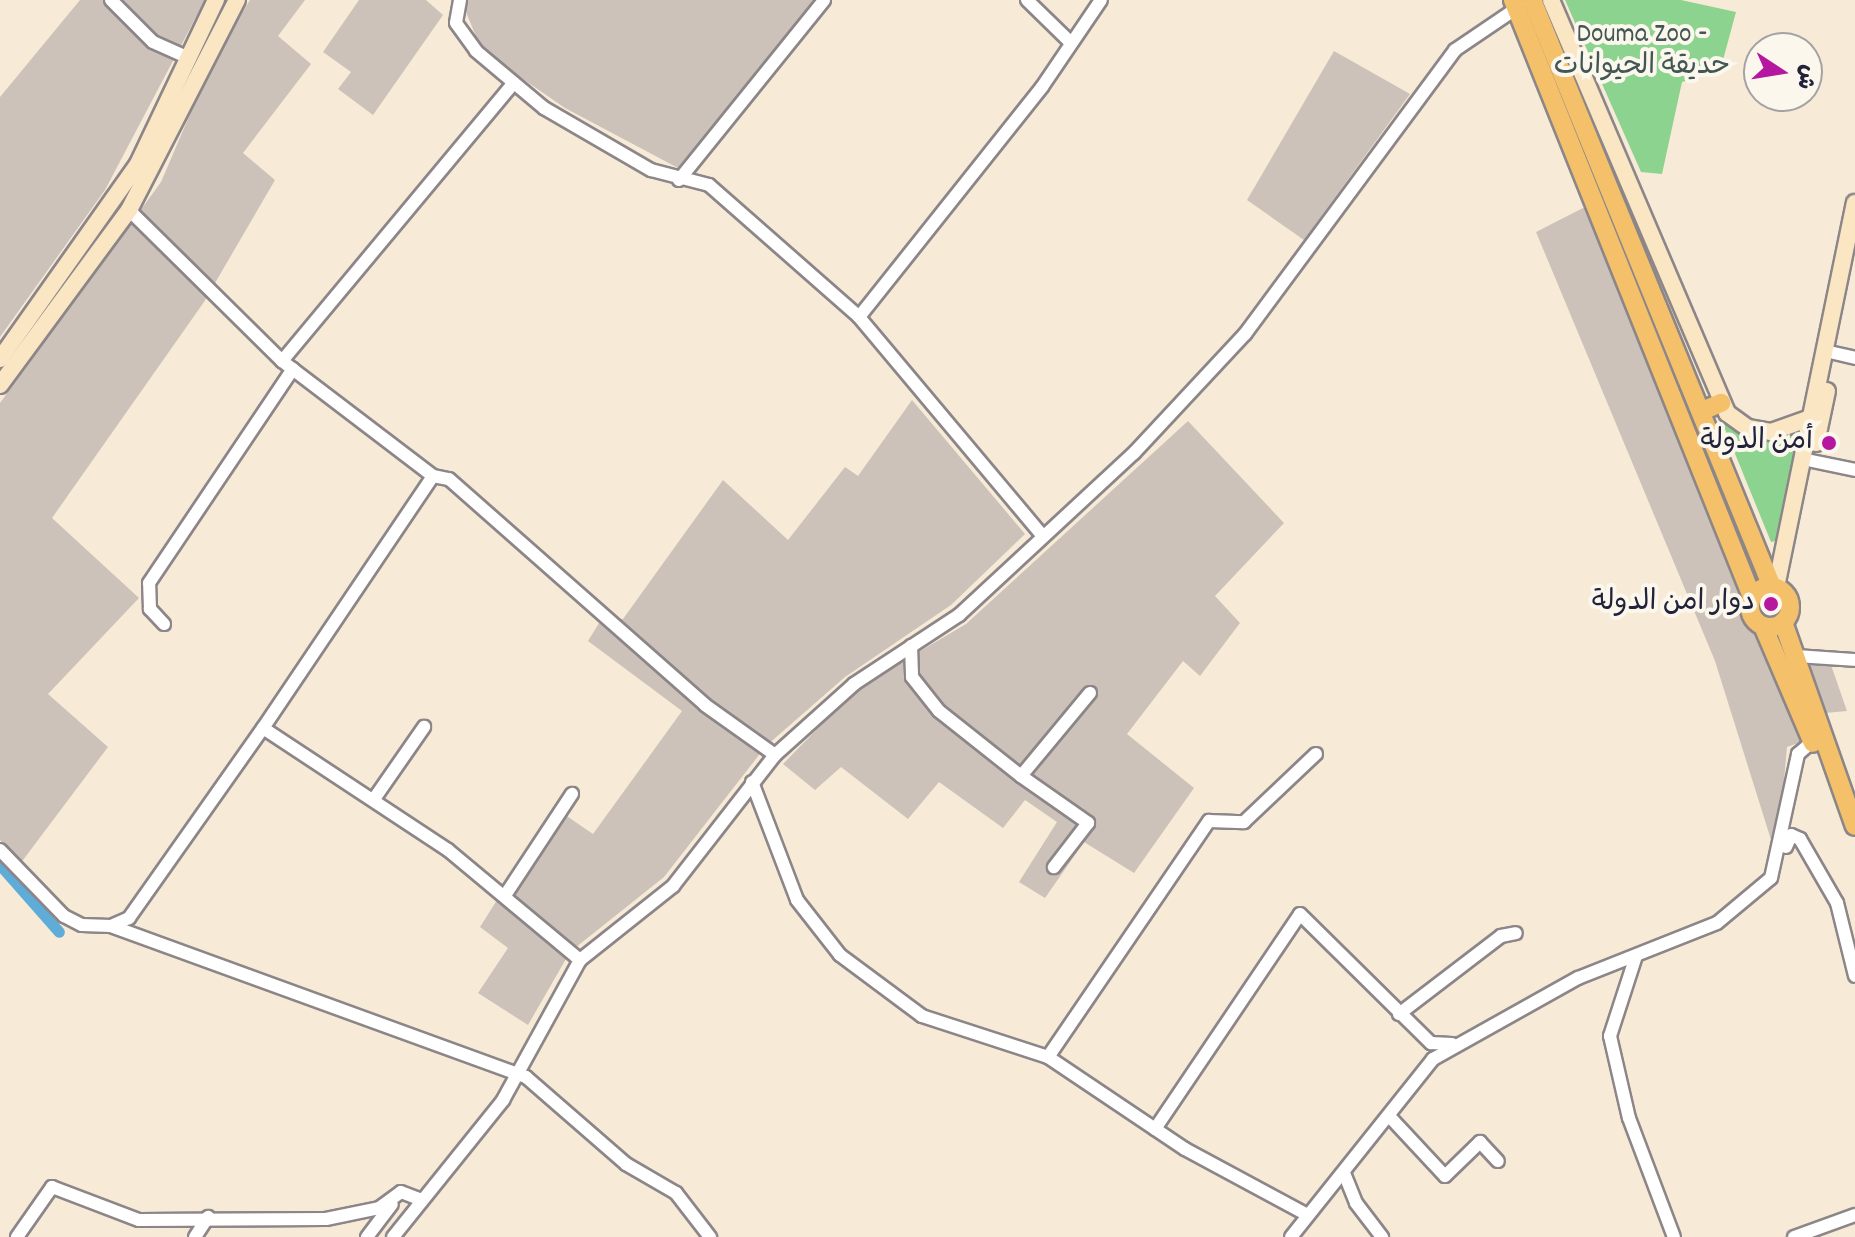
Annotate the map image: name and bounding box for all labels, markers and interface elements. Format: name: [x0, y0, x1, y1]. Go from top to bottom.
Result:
park label: Douma Zoo - حديقة الحيوانات: [1554, 19, 1730, 85]
north arrow: [1743, 32, 1823, 112]
text: ش: [1787, 62, 1823, 92]
place label: أمن الدولة: [1700, 426, 1813, 460]
marker: أمن الدولة: [1820, 434, 1838, 452]
place label: دوار امن الدولة: [1592, 587, 1755, 621]
marker: دوار امن الدولة: [1762, 595, 1780, 613]

